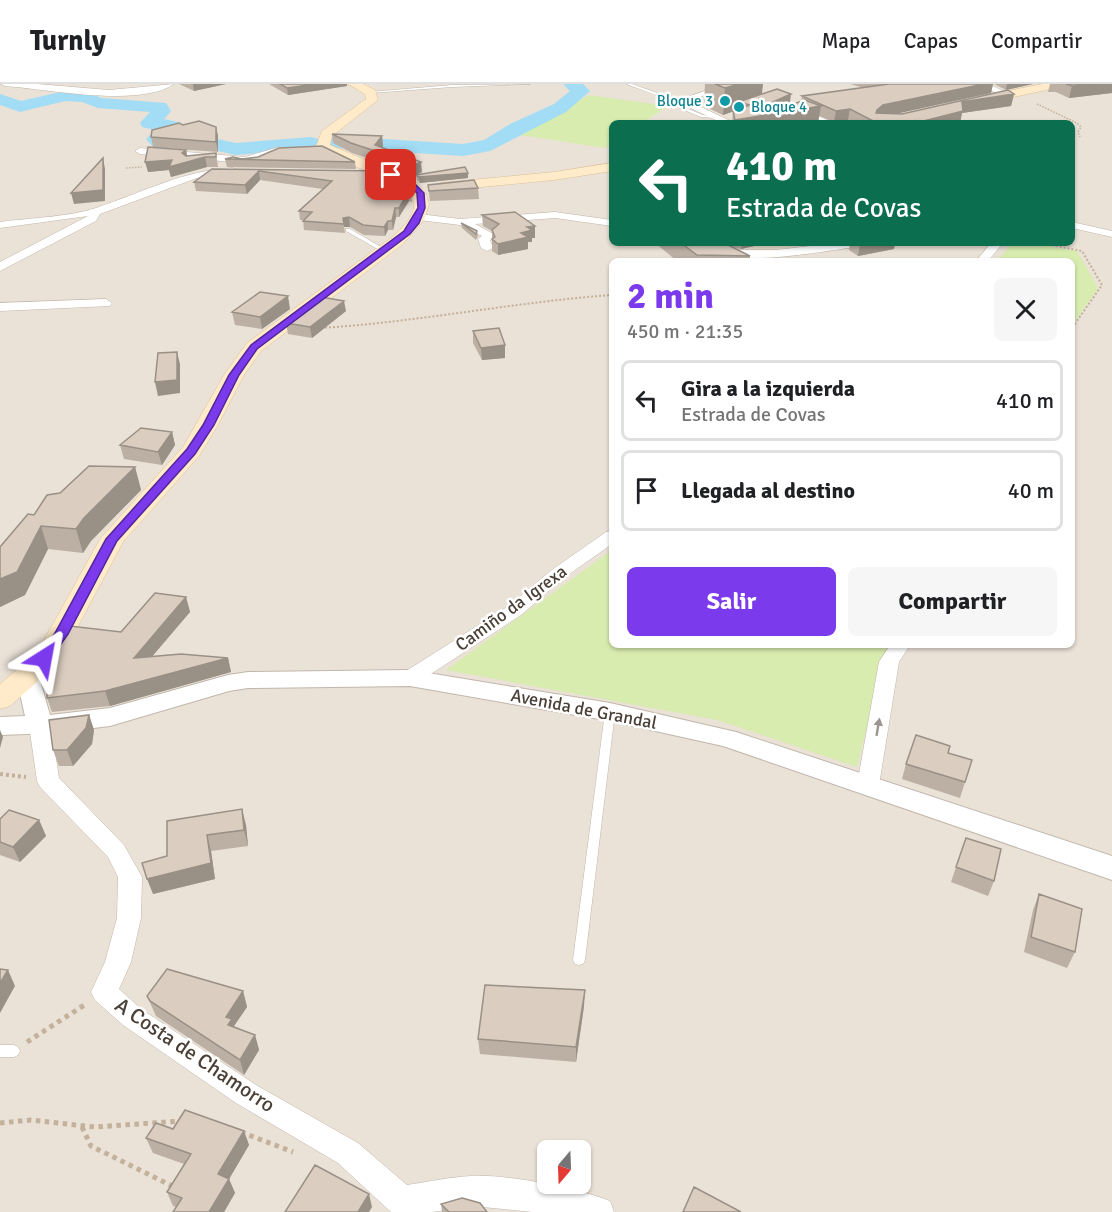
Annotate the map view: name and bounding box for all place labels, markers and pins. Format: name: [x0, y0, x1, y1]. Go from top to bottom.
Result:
place label: Bloque 3: [657, 92, 713, 110]
marker: Bloque 3: [718, 94, 732, 108]
place label: Bloque 4: [751, 98, 807, 116]
marker: Bloque 4: [732, 100, 746, 114]
pin: [365, 149, 416, 200]

